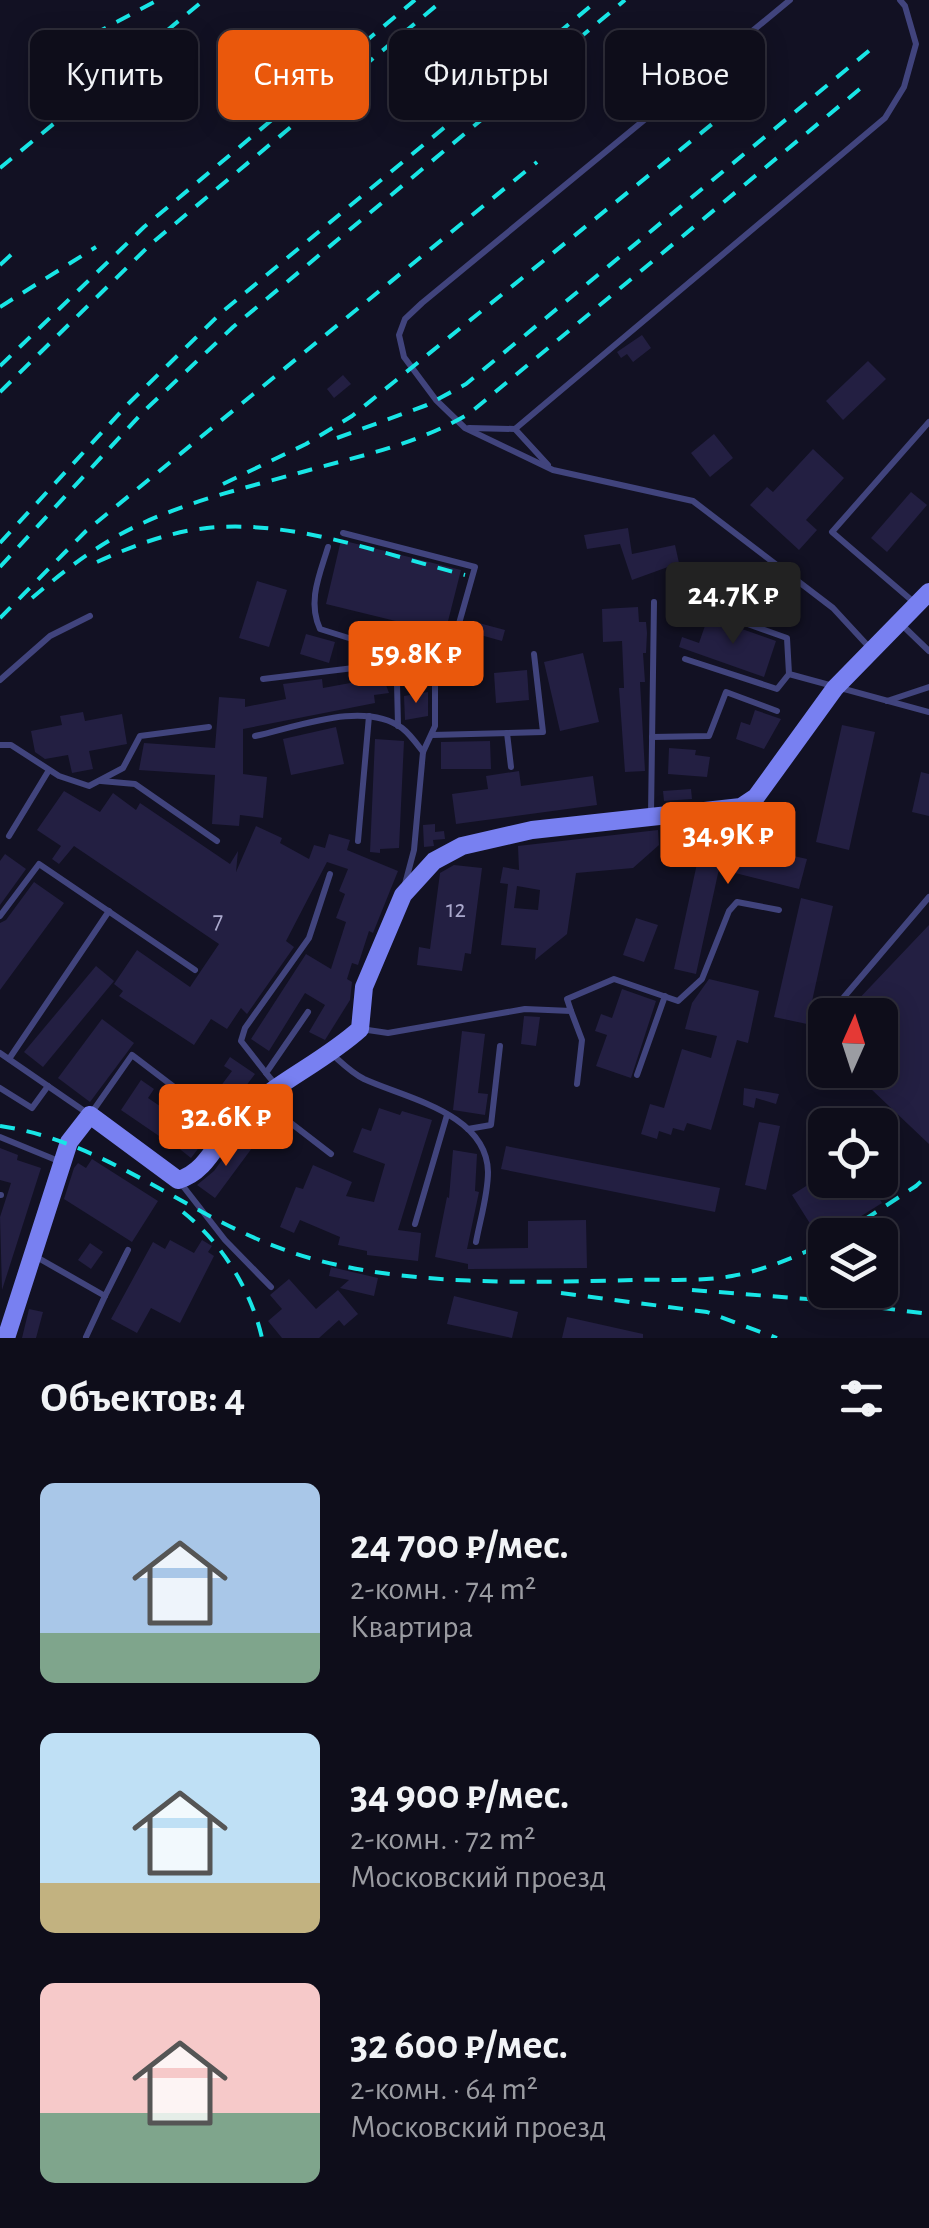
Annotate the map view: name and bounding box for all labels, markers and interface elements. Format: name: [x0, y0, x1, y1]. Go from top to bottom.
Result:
chip: Купить: [30, 30, 198, 120]
chip: Снять: [218, 30, 369, 120]
chip: Фильтры: [389, 30, 585, 120]
chip: Новое: [605, 30, 765, 120]
pin: 24.7K ₽: [641, 562, 825, 647]
text: 24.7K ₽: [688, 578, 778, 610]
pin: 59.8K ₽: [324, 621, 508, 706]
text: 59.8K ₽: [371, 637, 461, 669]
pin: 34.9K ₽: [636, 802, 820, 887]
text: 34.9K ₽: [682, 818, 774, 850]
house number: 12: [446, 897, 466, 922]
house number: 7: [213, 908, 223, 933]
north arrow: [808, 998, 898, 1088]
map controls: [808, 998, 898, 1308]
pin: 32.6K ₽: [134, 1084, 318, 1169]
text: 32.6K ₽: [181, 1100, 271, 1132]
button: locate: [808, 1108, 898, 1198]
button: layers: [808, 1218, 898, 1308]
icon: filters: [834, 1371, 889, 1426]
text: Объектов: 4: [40, 1377, 245, 1419]
icon: home: [120, 1523, 240, 1643]
text: 24 700 ₽/мес.: [350, 1524, 569, 1566]
text: 2-комн. · 74 m²: [350, 1573, 536, 1605]
text: Квартира: [350, 1611, 473, 1643]
icon: home: [120, 1773, 240, 1893]
text: 34 900 ₽/мес.: [350, 1774, 569, 1816]
text: 2-комн. · 72 m²: [350, 1823, 535, 1855]
text: Московский проезд: [350, 1861, 606, 1893]
icon: home: [120, 2023, 240, 2143]
text: 32 600 ₽/мес.: [350, 2024, 568, 2066]
text: 2-комн. · 64 m²: [350, 2073, 538, 2105]
text: Московский проезд: [350, 2111, 606, 2143]

